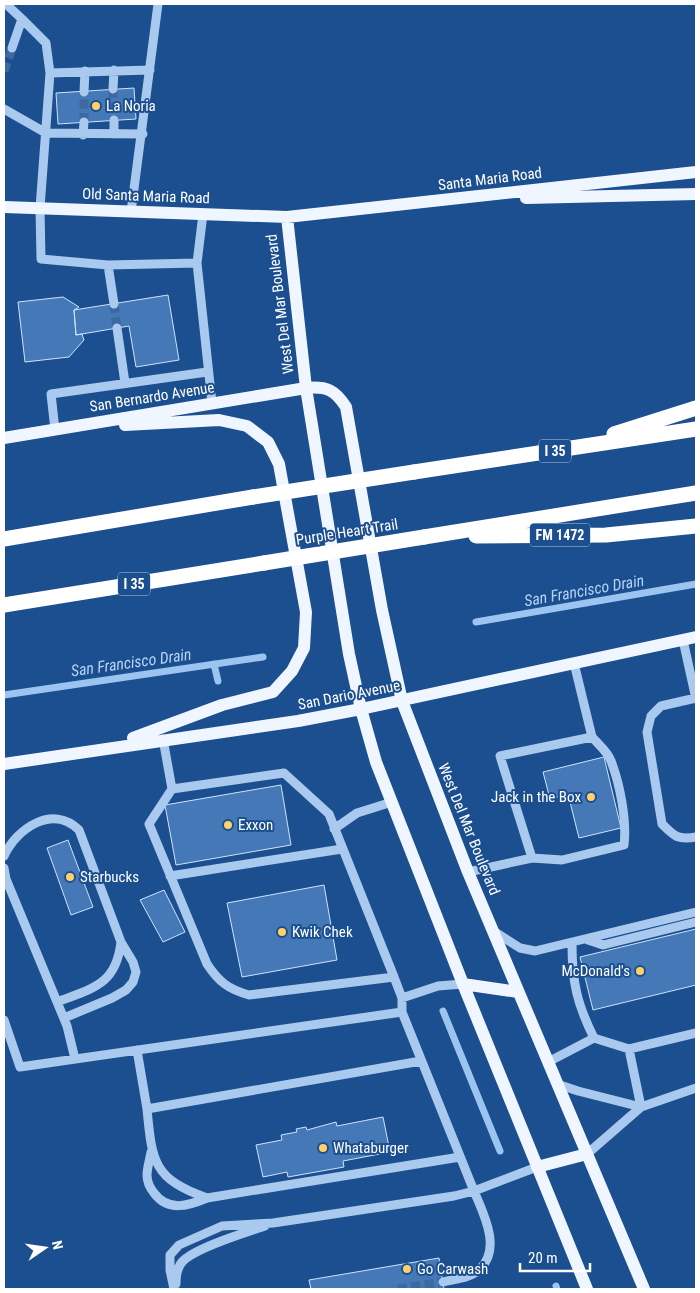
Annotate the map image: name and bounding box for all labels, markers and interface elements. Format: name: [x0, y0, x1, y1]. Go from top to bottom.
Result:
place label: La Noria: [106, 97, 156, 115]
marker: La Noria: [90, 100, 102, 112]
street label: Santa Maria Road: [437, 164, 543, 194]
street label: Old Santa Maria Road: [82, 185, 210, 207]
street label: West Del Mar Boulevard: [262, 233, 298, 375]
street label: San Bernardo Avenue: [88, 378, 216, 416]
road number: I 35: [539, 440, 571, 462]
street label: Purple Heart Trail: [295, 515, 399, 549]
road number: FM 1472: [530, 524, 590, 546]
water label: San Francisco Drain: [523, 571, 646, 610]
road number: I 35: [118, 572, 150, 596]
water label: San Francisco Drain: [70, 645, 193, 680]
street label: San Dario Avenue: [296, 676, 402, 714]
street label: West Del Mar Boulevard: [434, 760, 504, 898]
place label: Jack in the Box: [491, 788, 581, 806]
marker: Jack in the Box: [585, 791, 597, 803]
place label: Exxon: [238, 816, 273, 834]
marker: Exxon: [222, 819, 234, 831]
place label: Starbucks: [80, 868, 139, 886]
marker: Starbucks: [64, 871, 76, 883]
place label: Kwik Chek: [292, 923, 353, 941]
marker: Kwik Chek: [276, 926, 288, 938]
place label: McDonald's: [561, 962, 630, 980]
marker: McDonald's: [634, 965, 646, 977]
place label: Whataburger: [333, 1139, 409, 1157]
marker: Whataburger: [317, 1142, 329, 1154]
north arrow: [20, 1223, 70, 1273]
text: N: [49, 1239, 66, 1251]
scale bar: [520, 1240, 590, 1272]
text: 20 m: [528, 1249, 558, 1267]
place label: Go Carwash: [417, 1260, 488, 1278]
marker: Go Carwash: [401, 1263, 413, 1275]

